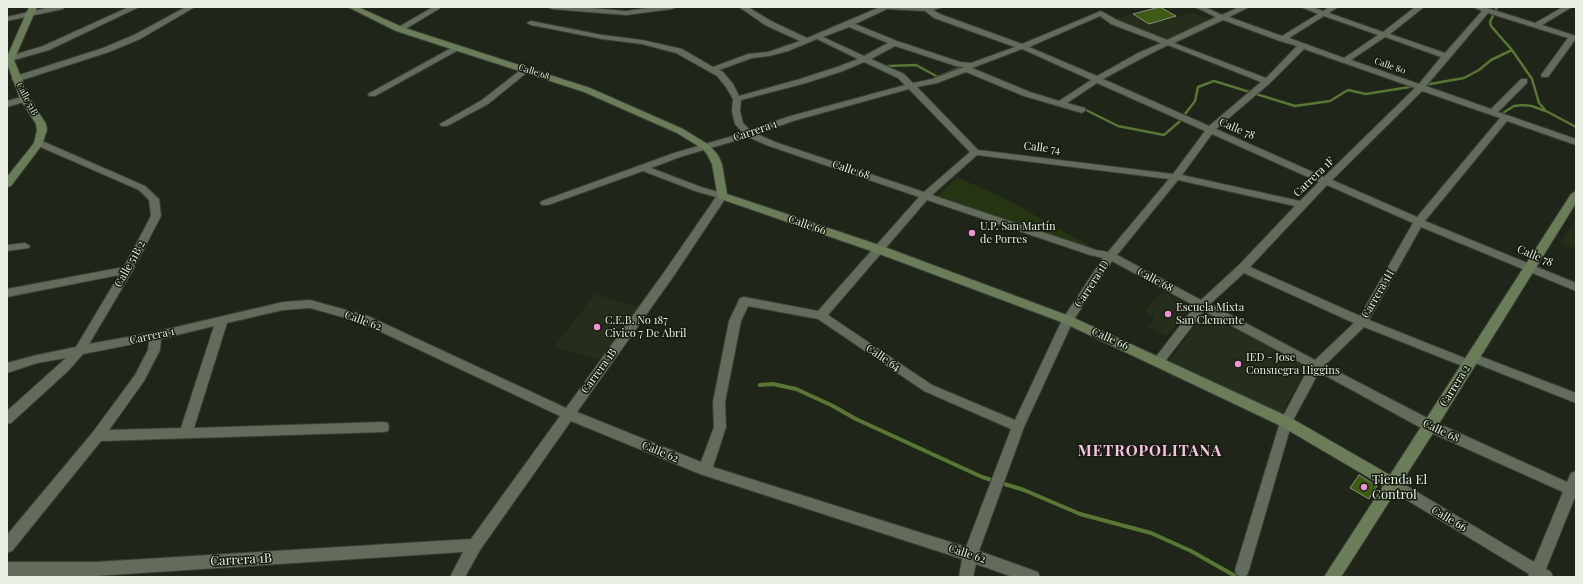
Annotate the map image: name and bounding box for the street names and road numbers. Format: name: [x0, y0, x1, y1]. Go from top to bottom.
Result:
street label: Calle 80: [1373, 56, 1407, 76]
street label: Calle 68: [517, 62, 551, 82]
street label: Calle 51B: [14, 81, 40, 117]
street label: Calle 78: [1217, 116, 1257, 142]
street label: Carrera 1: [731, 117, 779, 145]
street label: Calle 74: [1023, 139, 1061, 157]
street label: Carrera 1F: [1291, 154, 1337, 200]
street label: Calle 68: [830, 158, 872, 182]
street label: Calle 66: [786, 212, 828, 238]
street label: Calle 51B 2: [112, 238, 148, 290]
street label: Calle 78: [1515, 243, 1555, 269]
street label: Carrera 1D: [1072, 258, 1112, 310]
street label: Calle 68: [1135, 265, 1175, 295]
street label: Carrera 1H: [1359, 267, 1397, 321]
street label: Calle 62: [343, 308, 383, 334]
street label: Carrera 1: [128, 325, 176, 347]
street label: Calle 66: [1090, 325, 1130, 353]
street label: Calle 64: [863, 342, 903, 374]
street label: Carrera 1B: [578, 346, 620, 396]
street label: Carrera 2: [1437, 363, 1473, 409]
street label: Calle 68: [1421, 417, 1461, 445]
street label: Calle 62: [640, 439, 680, 465]
street label: Calle 66: [1429, 503, 1469, 535]
street label: Calle 62: [947, 542, 987, 566]
street label: Carrera 1B: [210, 551, 272, 569]

